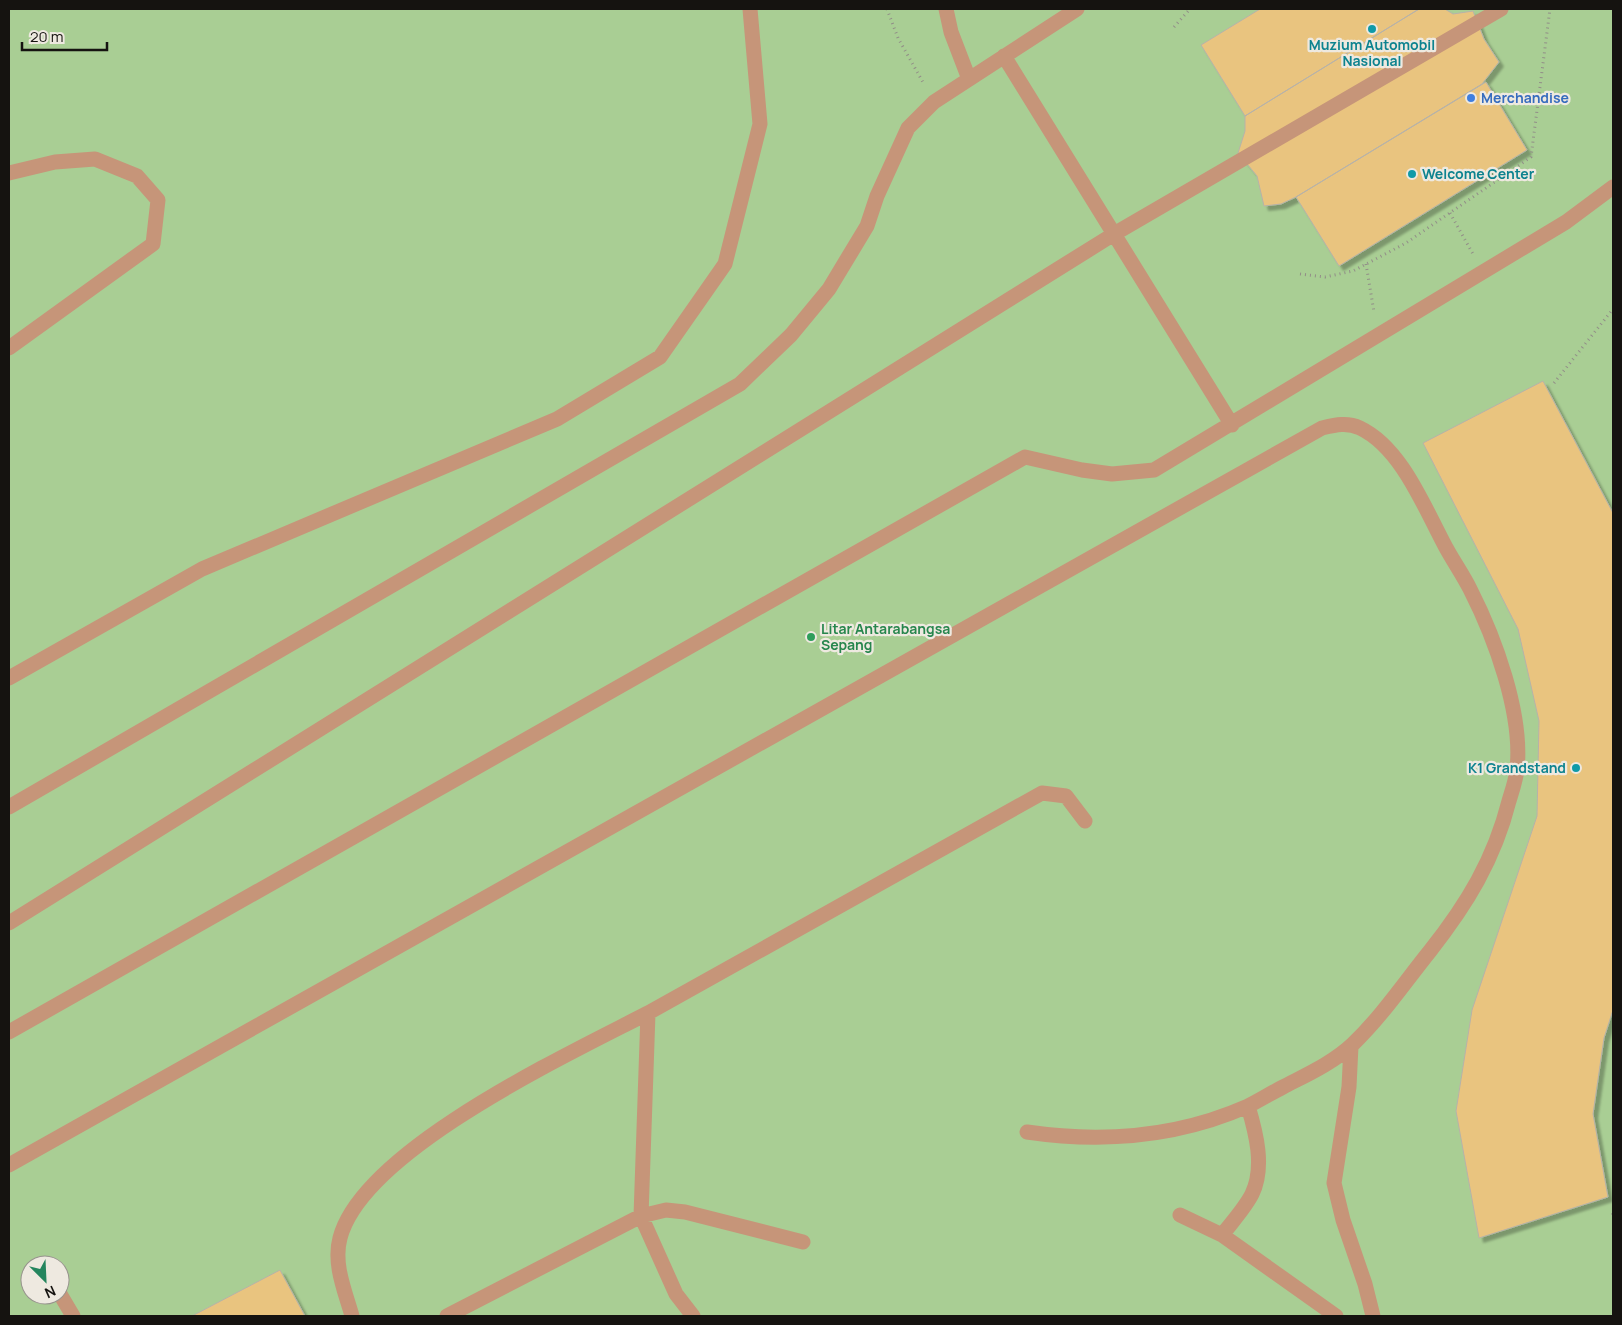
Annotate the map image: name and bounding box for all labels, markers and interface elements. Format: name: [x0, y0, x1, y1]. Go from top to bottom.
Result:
scale bar: [22, 20, 108, 52]
marker: Muzium Automobil Nasional: [1366, 23, 1378, 35]
text: 20 m: [30, 26, 63, 47]
place label: Muzium Automobil Nasional: [1309, 35, 1435, 70]
place label: Merchandise: [1481, 88, 1569, 107]
marker: Merchandise: [1465, 92, 1477, 104]
place label: Welcome Center: [1422, 164, 1535, 183]
marker: Welcome Center: [1406, 168, 1418, 180]
place label: Litar Antarabangsa Sepang: [821, 619, 950, 654]
marker: Litar Antarabangsa Sepang: [805, 631, 817, 643]
place label: K1 Grandstand: [1468, 758, 1566, 777]
marker: K1 Grandstand: [1570, 762, 1582, 774]
north arrow: [20, 1255, 70, 1305]
text: N: [42, 1282, 59, 1303]

